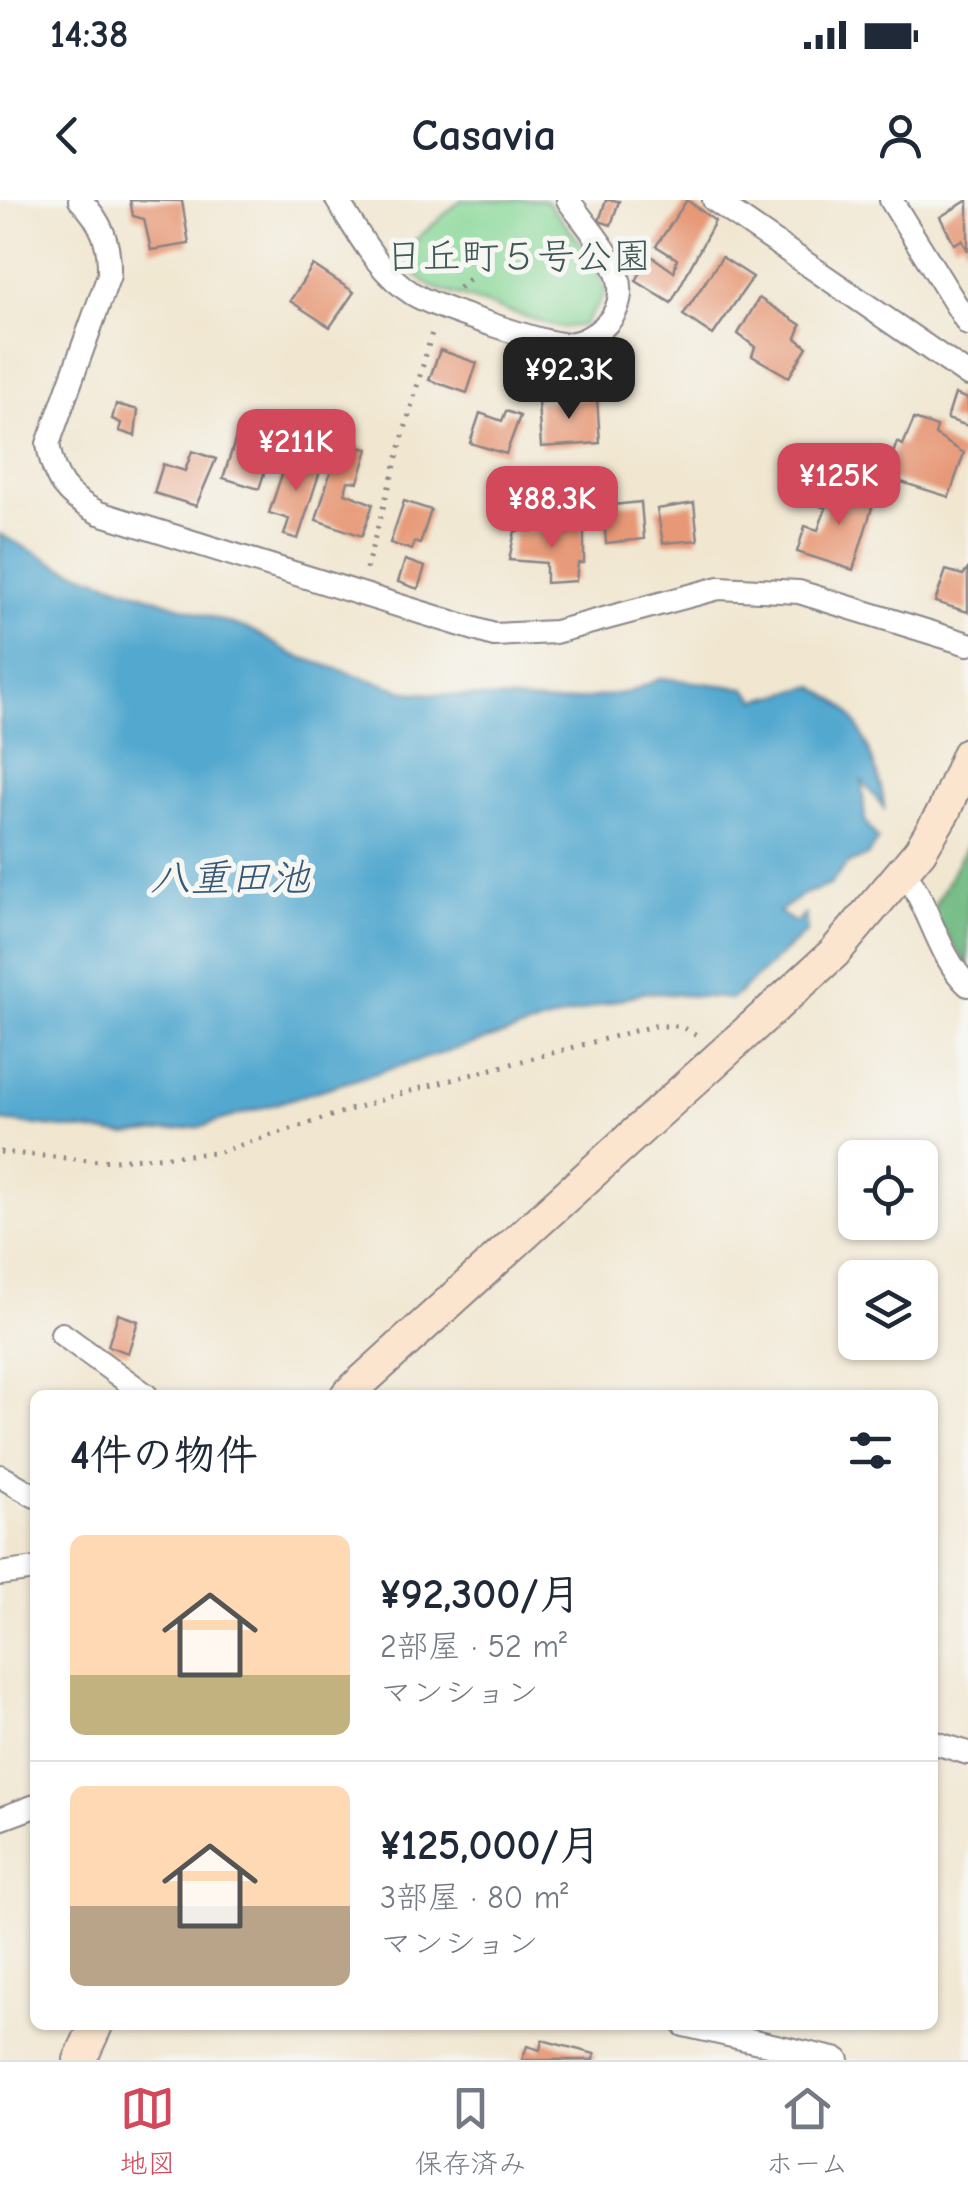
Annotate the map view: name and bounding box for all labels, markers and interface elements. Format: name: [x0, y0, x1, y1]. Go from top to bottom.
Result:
text: 14:38: [50, 13, 128, 57]
icon: back: [40, 108, 95, 163]
icon: person: [873, 108, 928, 163]
text: Casavia: [412, 109, 556, 161]
park label: 日丘町５号公園: [385, 235, 651, 279]
pin: ¥92.3K: [488, 337, 650, 422]
text: ¥92.3K: [525, 351, 613, 388]
pin: ¥211K: [226, 409, 366, 494]
text: ¥211K: [259, 423, 333, 460]
pin: ¥125K: [769, 443, 909, 528]
text: ¥125K: [799, 457, 879, 494]
pin: ¥88.3K: [471, 466, 633, 551]
text: ¥88.3K: [508, 480, 596, 517]
water label: 八重田池: [150, 855, 311, 901]
map controls: [838, 1140, 938, 1360]
button: locate: [838, 1140, 938, 1240]
button: layers: [838, 1260, 938, 1360]
icon: filters: [843, 1423, 898, 1478]
text: 4件の物件: [70, 1431, 258, 1480]
text: ¥92,300/月: [380, 1570, 581, 1619]
icon: home: [150, 1575, 270, 1695]
text: 2部屋 · 52 m²: [380, 1628, 567, 1665]
text: マンション: [380, 1674, 539, 1711]
text: ¥125,000/月: [380, 1821, 601, 1870]
icon: home: [150, 1826, 270, 1946]
text: 3部屋 · 80 m²: [380, 1879, 568, 1916]
text: マンション: [380, 1925, 539, 1962]
tab: 地図: [120, 2081, 176, 2181]
tab: 保存済み: [415, 2081, 527, 2181]
tab: ホーム: [766, 2081, 848, 2181]

